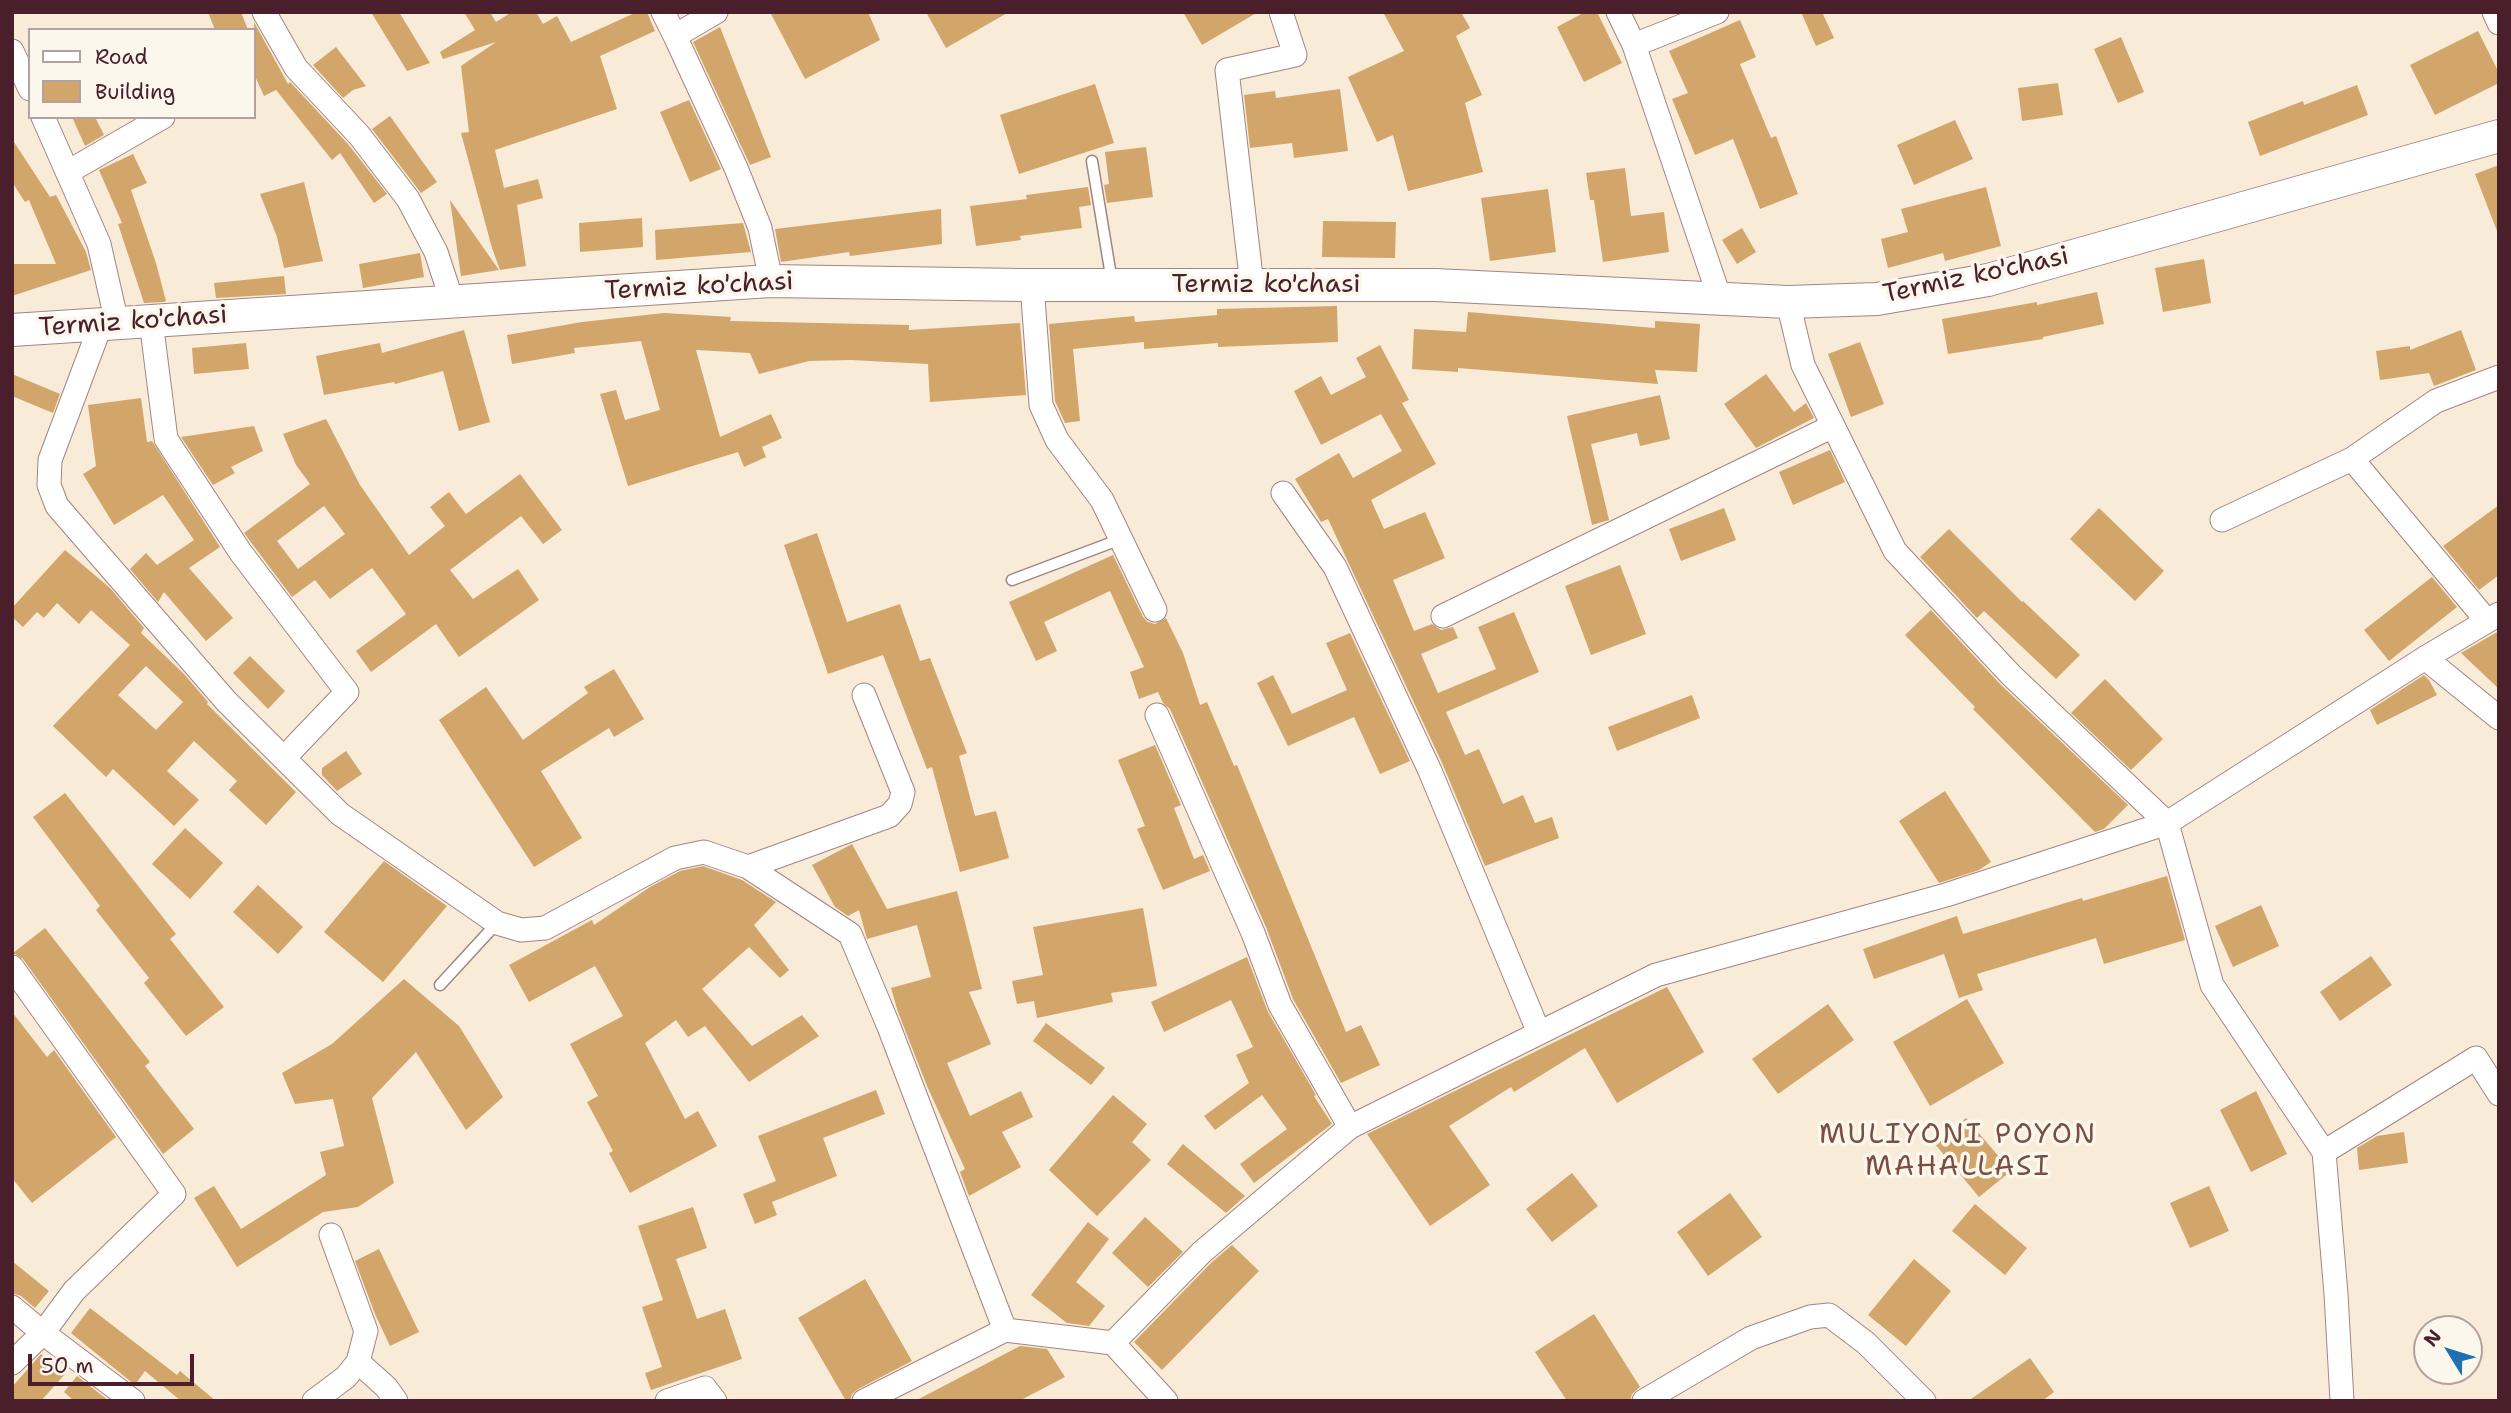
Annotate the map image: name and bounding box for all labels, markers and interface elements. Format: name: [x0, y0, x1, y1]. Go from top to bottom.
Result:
legend: [28, 28, 256, 119]
text: Road: [95, 43, 148, 71]
text: Building: [95, 78, 175, 106]
street label: Termiz ko'chasi: [1880, 241, 2072, 311]
street label: Termiz ko'chasi: [604, 266, 794, 308]
street label: Termiz ko'chasi: [1171, 269, 1361, 301]
street label: Termiz ko'chasi: [38, 300, 228, 344]
district label: MULIYONI POYON MAHALLASI: [1821, 1119, 2095, 1185]
north arrow: [2413, 1315, 2483, 1385]
text: N: [2418, 1324, 2447, 1352]
scale bar: [32, 1340, 198, 1384]
text: 50 m: [41, 1352, 94, 1380]

